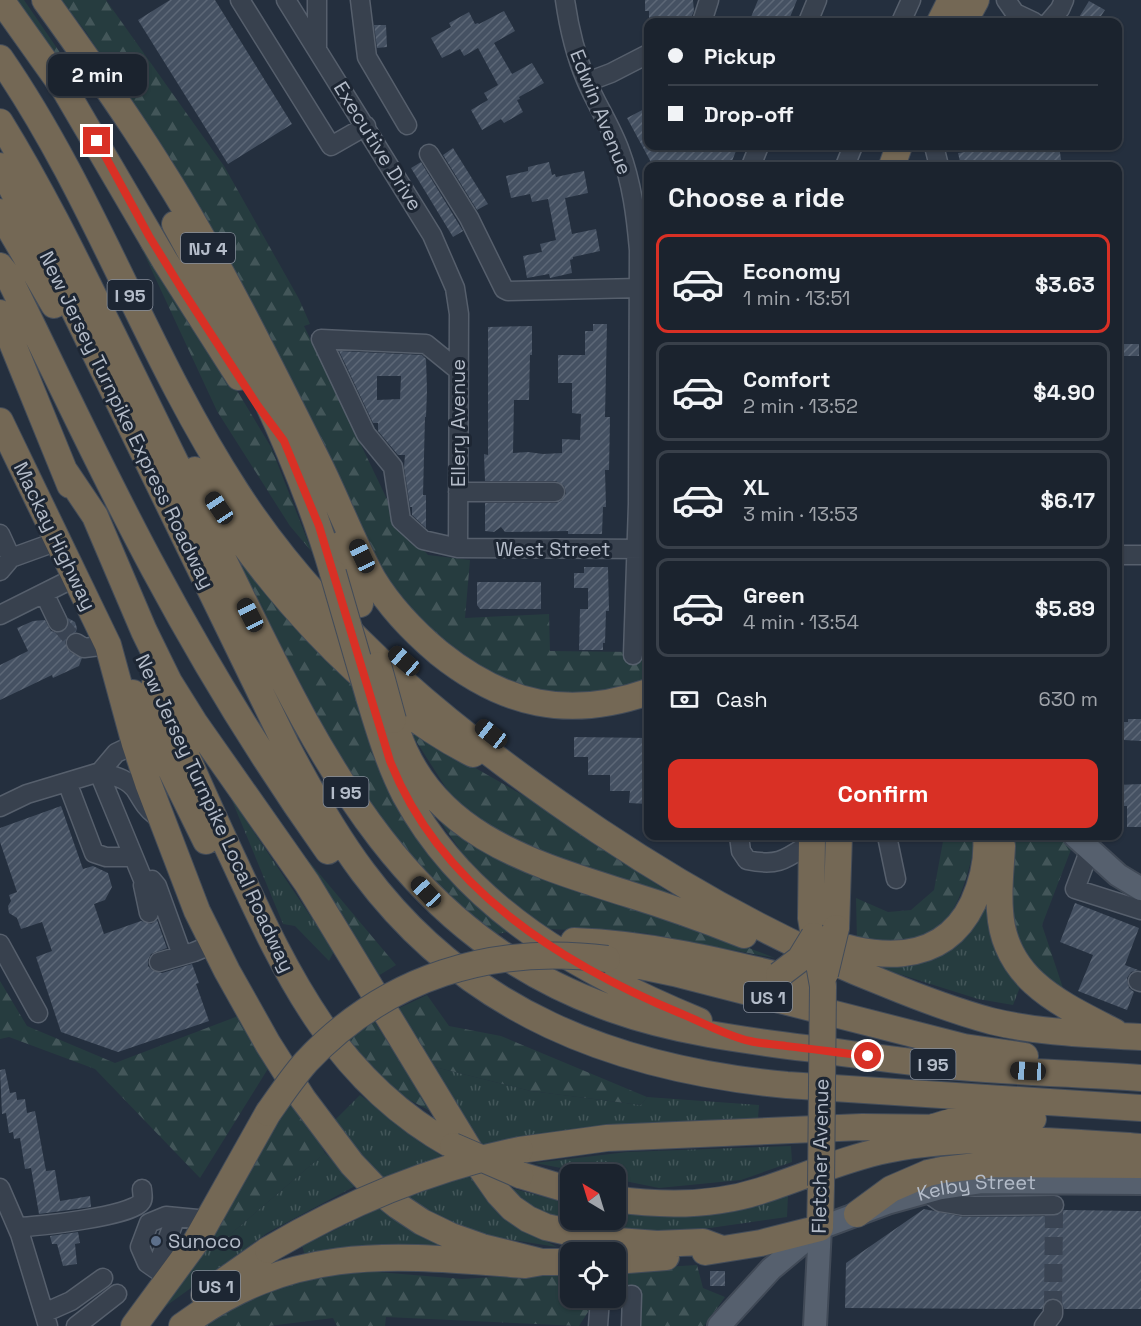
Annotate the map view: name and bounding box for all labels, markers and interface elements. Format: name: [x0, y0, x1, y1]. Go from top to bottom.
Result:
text: Pickup: [704, 42, 776, 70]
street label: Edwin Avenue: [564, 46, 638, 178]
callout: 2 min: [48, 54, 146, 96]
text: 2 min: [72, 62, 123, 88]
street label: Executive Drive: [328, 76, 428, 216]
text: Drop-off: [704, 100, 794, 128]
route end: [83, 127, 110, 154]
text: Choose a ride: [668, 180, 845, 215]
road number: NJ 4: [181, 233, 235, 263]
street label: New Jersey Turnpike Express Roadway: [34, 247, 220, 593]
icon: car: [671, 257, 725, 311]
text: Economy: [743, 257, 841, 285]
text: $3.63: [1035, 270, 1095, 298]
road number: I 95: [108, 280, 152, 310]
text: 1 min · 13:51: [743, 285, 850, 311]
street label: Ellery Avenue: [445, 359, 471, 487]
icon: car: [671, 365, 725, 419]
text: Comfort: [743, 365, 831, 393]
text: $4.90: [1033, 378, 1095, 406]
text: 2 min · 13:52: [743, 393, 858, 419]
street label: Mackay Highway: [8, 457, 102, 615]
icon: car: [671, 473, 725, 527]
text: XL: [743, 473, 769, 501]
text: $6.17: [1041, 486, 1095, 514]
car: [201, 488, 237, 528]
text: 3 min · 13:53: [743, 501, 858, 527]
car: [346, 536, 378, 576]
street label: West Street: [496, 536, 610, 562]
icon: car: [671, 581, 725, 635]
text: Green: [743, 581, 805, 609]
text: $5.89: [1035, 594, 1095, 622]
car: [234, 595, 266, 635]
text: 4 min · 13:54: [743, 609, 859, 635]
car: [385, 642, 423, 680]
street label: New Jersey Turnpike Local Roadway: [130, 650, 300, 976]
icon: cash: [668, 683, 701, 716]
text: Cash: [716, 685, 768, 713]
text: 630 m: [1039, 686, 1098, 712]
car: [471, 716, 511, 752]
button: Confirm: [668, 759, 1098, 828]
road number: I 95: [324, 777, 368, 807]
car: [407, 873, 445, 911]
road number: US 1: [744, 982, 792, 1012]
route start: [854, 1042, 881, 1069]
road number: I 95: [910, 1049, 956, 1079]
car: [1010, 1061, 1046, 1081]
street label: Fletcher Avenue: [806, 1078, 834, 1234]
north arrow: [560, 1164, 626, 1230]
map controls: [560, 1164, 626, 1308]
street label: Kelby Street: [914, 1168, 1036, 1207]
place label: Sunoco: [168, 1228, 241, 1254]
marker: Sunoco: [149, 1234, 163, 1248]
button: locate: [560, 1242, 626, 1308]
road number: US 1: [192, 1271, 240, 1301]

